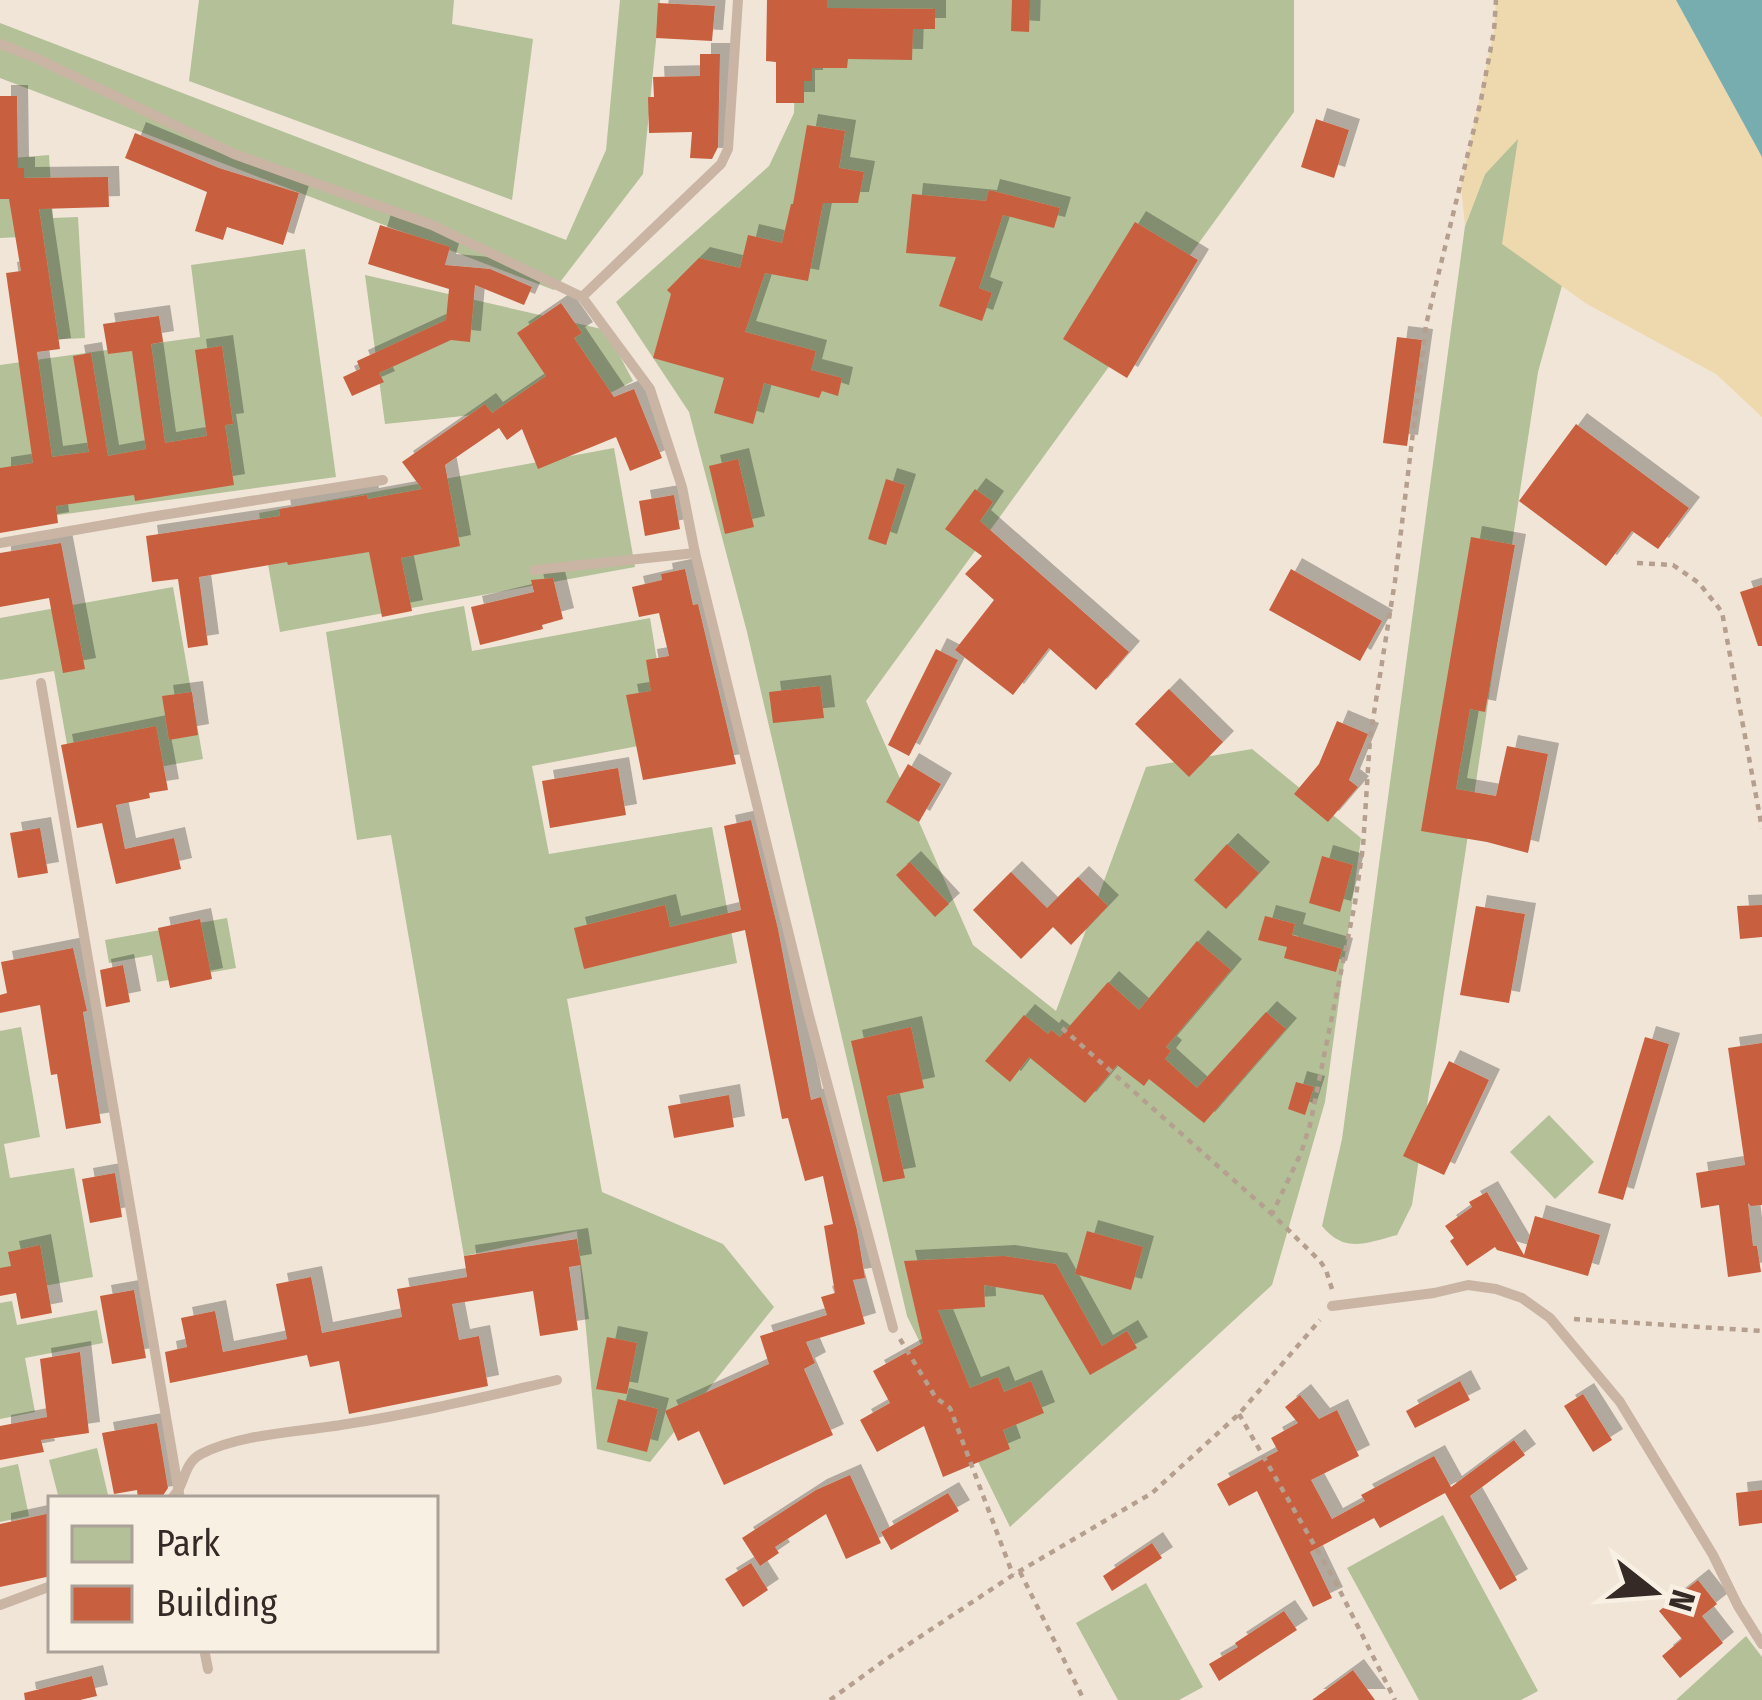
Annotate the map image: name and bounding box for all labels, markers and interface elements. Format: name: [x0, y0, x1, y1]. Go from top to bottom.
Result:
legend: [48, 1496, 438, 1652]
text: Park: [156, 1522, 220, 1566]
north arrow: [1594, 1532, 1714, 1652]
text: Building: [156, 1582, 277, 1626]
text: N: [1660, 1585, 1704, 1616]

